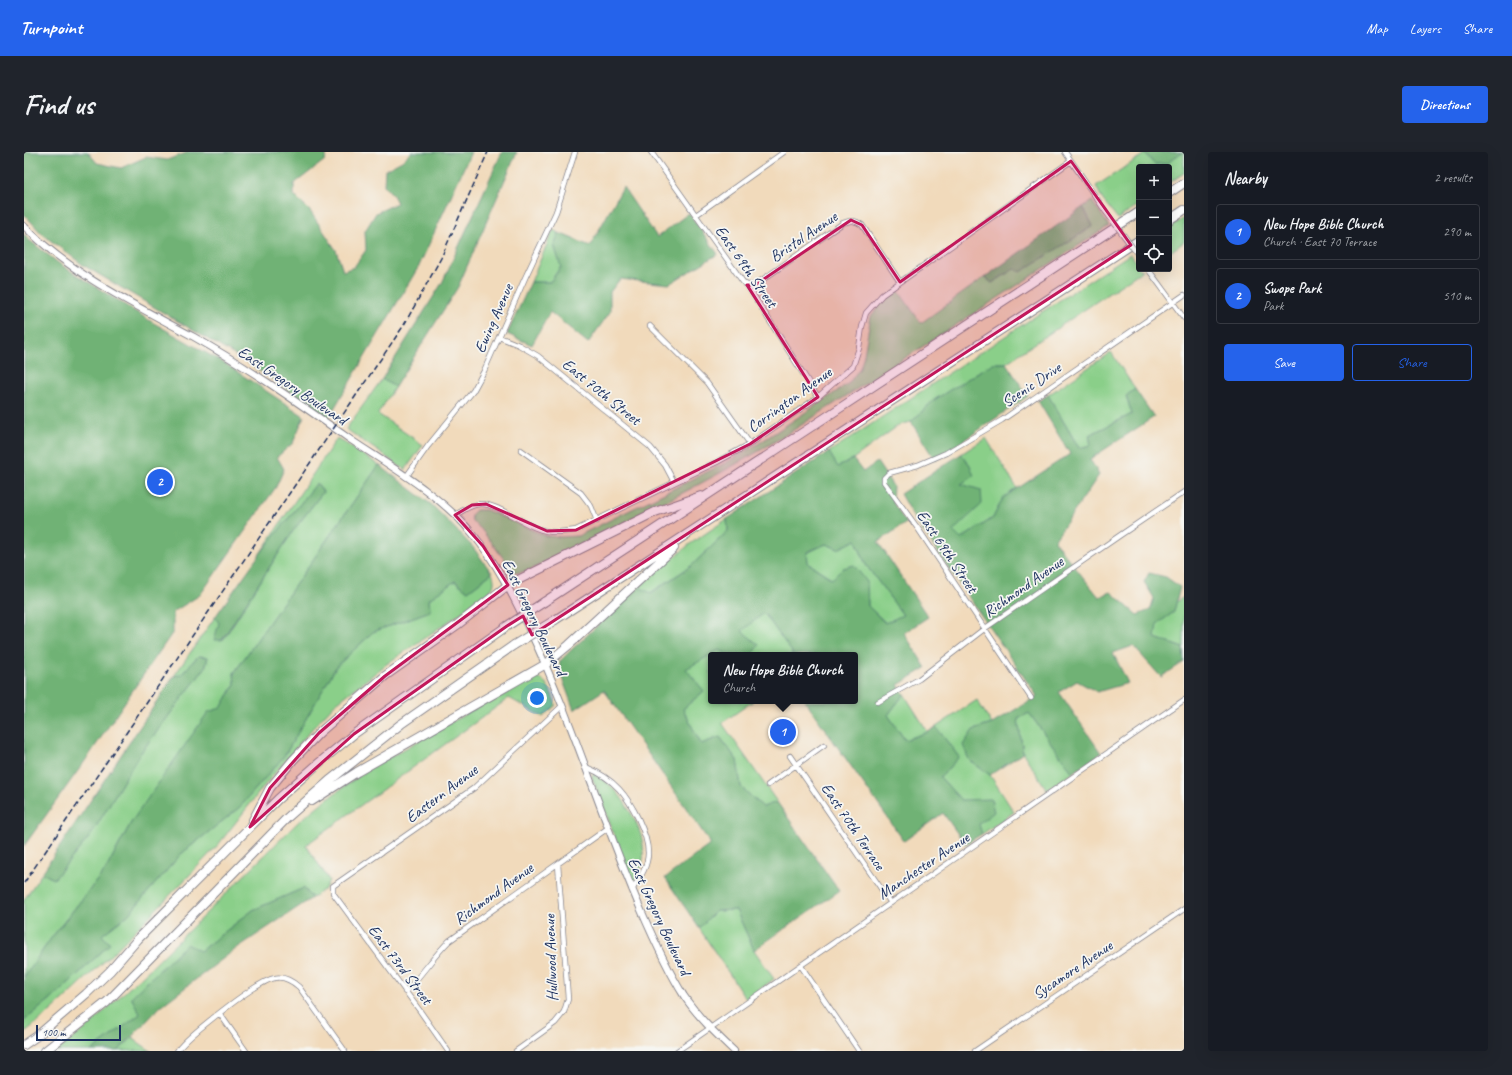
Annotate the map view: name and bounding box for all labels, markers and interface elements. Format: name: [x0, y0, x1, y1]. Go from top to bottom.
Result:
text: Turnpoint: [20, 16, 82, 40]
text: Map: [1366, 20, 1388, 37]
text: Layers: [1410, 20, 1441, 37]
text: Share: [1463, 20, 1492, 37]
button: Directions: [1402, 86, 1488, 123]
text: Find us: [24, 87, 94, 122]
map controls: [1136, 164, 1172, 272]
button: +: [1136, 164, 1172, 200]
text: Nearby: [1224, 168, 1267, 189]
text: 2 results: [1434, 170, 1472, 186]
button: −: [1136, 200, 1172, 236]
street label: Bristol Avenue: [766, 206, 843, 267]
text: New Hope Bible Church: [1263, 215, 1383, 234]
street label: East 69th Street: [711, 222, 783, 313]
text: 1: [1235, 224, 1241, 240]
text: 290 m: [1443, 224, 1471, 240]
text: Church · East 70 Terrace: [1263, 234, 1376, 250]
button: locate: [1136, 236, 1172, 272]
street label: Ewing Avenue: [470, 279, 519, 356]
text: Swope Park: [1263, 279, 1321, 298]
text: 2: [1235, 288, 1241, 304]
text: 510 m: [1443, 288, 1471, 304]
text: Park: [1263, 298, 1284, 314]
street label: East Gregory Boulevard: [234, 342, 353, 431]
button: Save: [1224, 344, 1344, 381]
button: Share: [1352, 344, 1472, 381]
street label: East 70th Street: [558, 354, 646, 431]
street label: Scenic Drive: [998, 357, 1066, 412]
street label: Corrington Avenue: [744, 361, 837, 437]
pin: 2: [147, 467, 173, 497]
street label: East 69th Street: [912, 506, 983, 598]
street label: Richmond Avenue: [980, 551, 1069, 622]
street label: East Gregory Boulevard: [497, 556, 572, 681]
popup: [708, 652, 858, 704]
text: New Hope Bible Church: [723, 661, 843, 680]
text: Church: [723, 680, 755, 696]
your location: [527, 688, 547, 708]
pin: 1: [770, 717, 796, 747]
street label: Eastern Avenue: [402, 759, 483, 827]
street label: East 70th Terrace: [817, 779, 891, 875]
street label: Manchester Avenue: [874, 827, 975, 904]
street label: East Gregory Boulevard: [623, 854, 696, 981]
street label: Richmond Avenue: [450, 857, 539, 929]
street label: Hullwood Avenue: [539, 912, 563, 1002]
street label: East 73rd Street: [364, 921, 438, 1010]
street label: Sycamore Avenue: [1029, 935, 1118, 1004]
scale bar: [36, 1023, 121, 1042]
text: 100 m: [42, 1025, 66, 1039]

